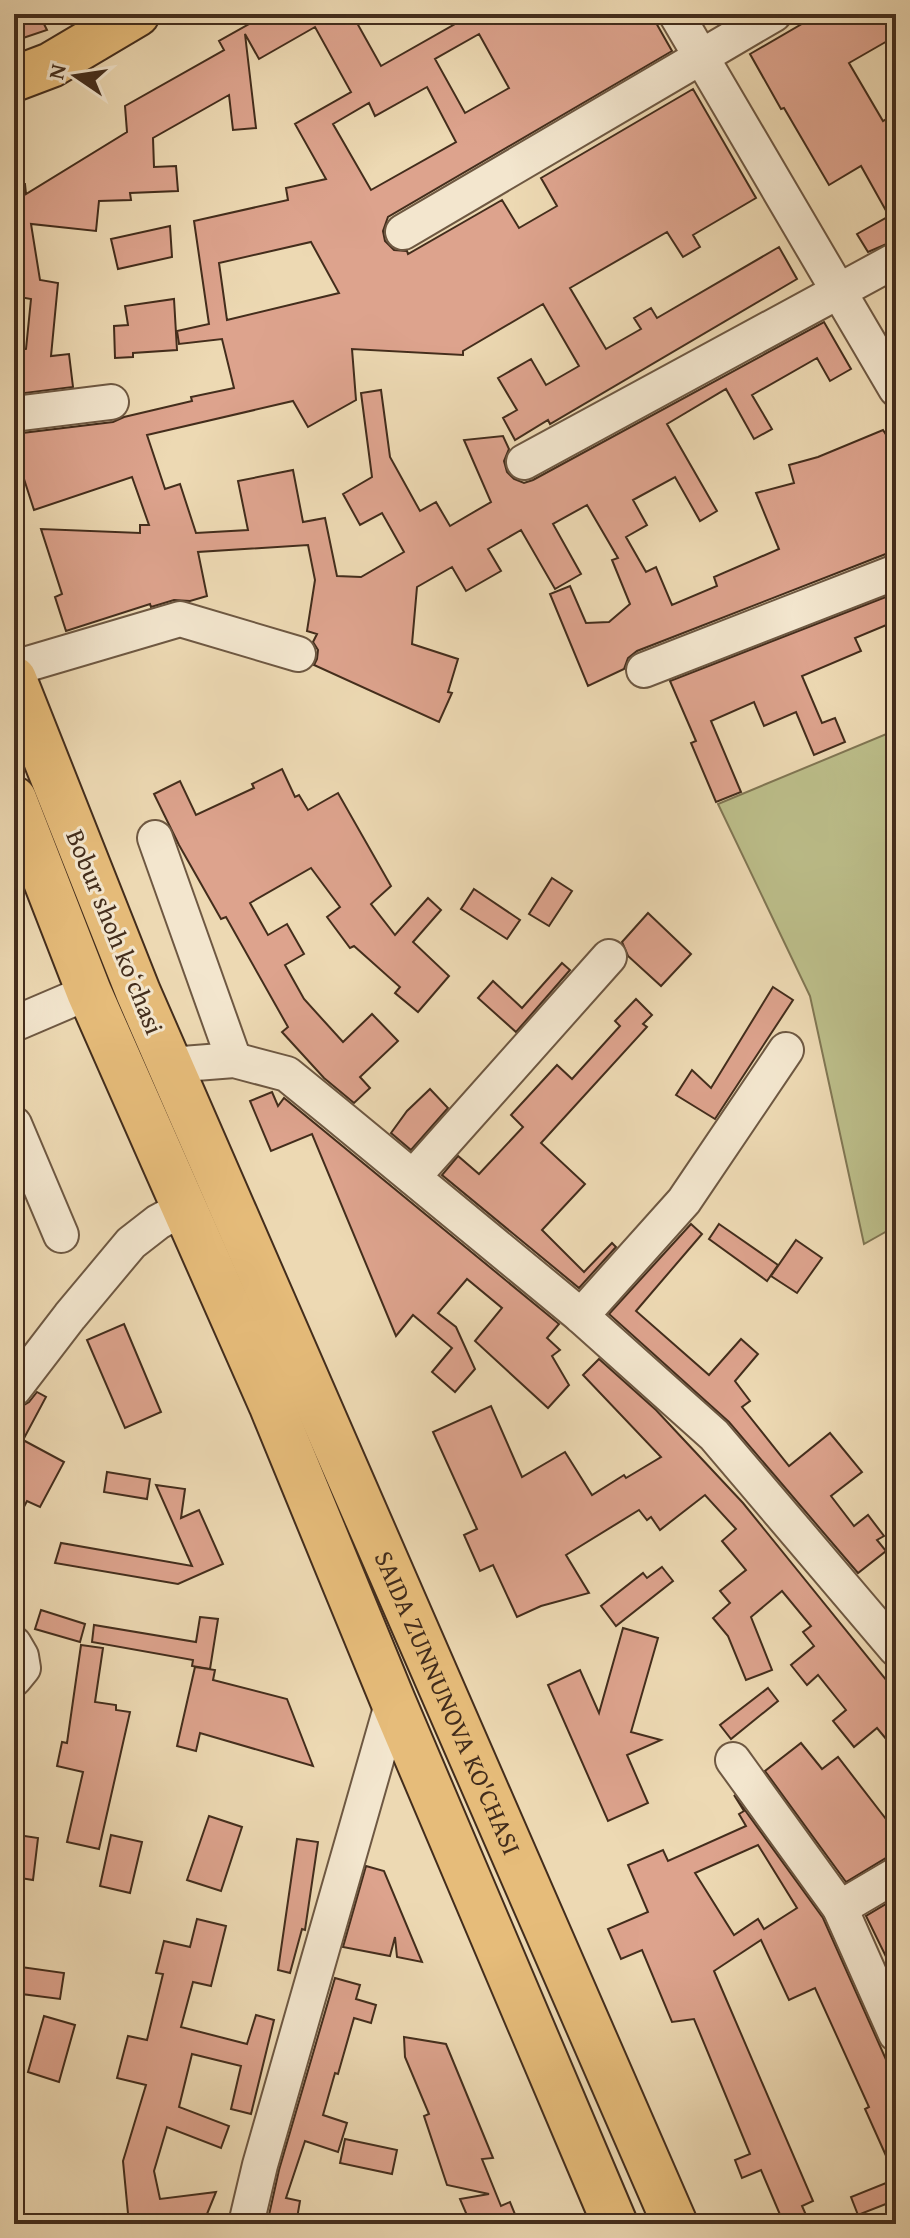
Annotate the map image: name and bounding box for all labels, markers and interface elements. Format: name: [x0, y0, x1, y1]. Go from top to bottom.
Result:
north arrow: [36, 36, 116, 116]
text: N: [39, 60, 74, 82]
street label: Bobur shoh koʻchasi: [57, 823, 174, 1040]
street label: SAIDA ZUNNUNOVA KO'CHASI: [365, 1544, 532, 1861]

